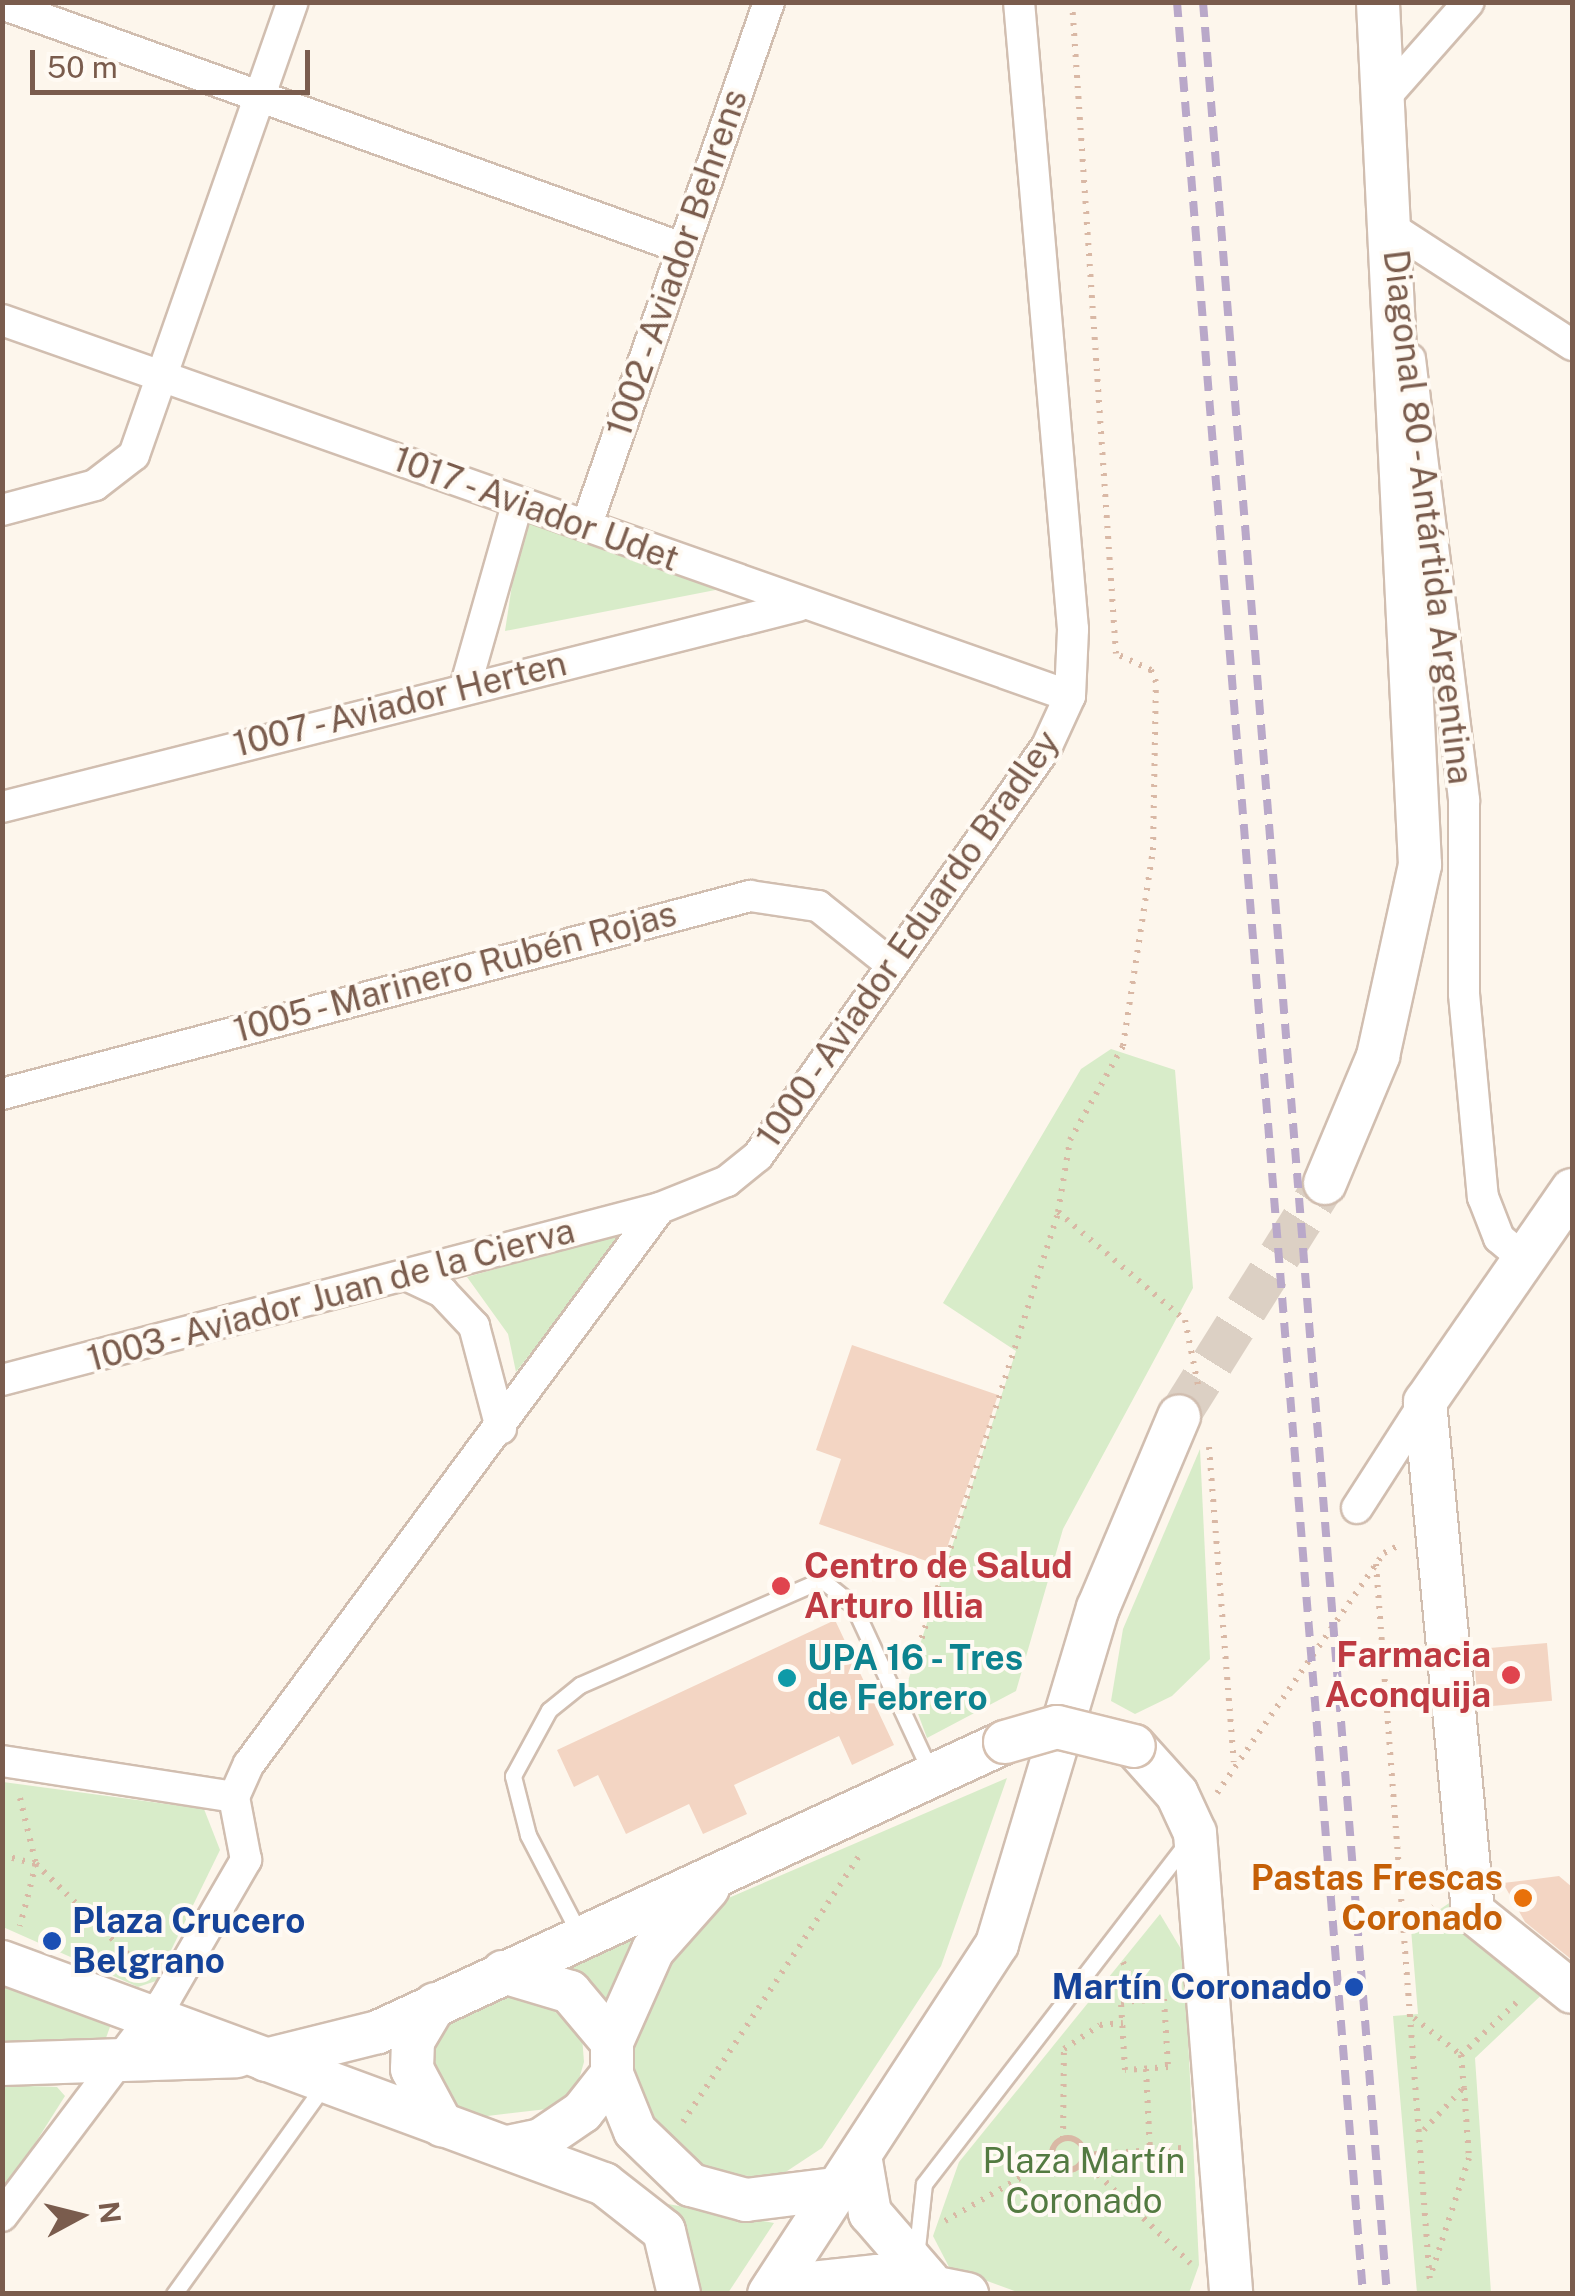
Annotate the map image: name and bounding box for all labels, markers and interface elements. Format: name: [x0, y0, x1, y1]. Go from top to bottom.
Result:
scale bar: [35, 30, 315, 92]
text: 50 m: [47, 49, 118, 85]
street label: 1002 - Aviador Behrens: [596, 79, 758, 447]
street label: Diagonal 80 - Antártida Argentina: [1374, 243, 1482, 791]
street label: 1017 - Aviador Udet: [383, 436, 689, 582]
street label: 1007 - Aviador Herten: [224, 641, 576, 767]
street label: 1000 - Aviador Eduardo Bradley: [745, 718, 1071, 1160]
street label: 1005 - Marinero Rubén Rojas: [224, 891, 686, 1053]
street label: 1003 - Aviador Juan de la Cierva: [78, 1208, 584, 1382]
place label: Centro de Salud Arturo Illia: [804, 1545, 1073, 1627]
marker: Centro de Salud Arturo Illia: [768, 1573, 794, 1599]
place label: Farmacia Aconquija: [1325, 1634, 1491, 1716]
place label: UPA 16 - Tres de Febrero: [807, 1637, 1028, 1719]
marker: Farmacia Aconquija: [1500, 1664, 1522, 1686]
marker: UPA 16 - Tres de Febrero: [776, 1667, 798, 1689]
place label: Pastas Frescas Coronado: [1251, 1857, 1503, 1939]
marker: Pastas Frescas Coronado: [1512, 1887, 1534, 1909]
place label: Plaza Crucero Belgrano: [72, 1900, 306, 1982]
marker: Plaza Crucero Belgrano: [41, 1930, 63, 1952]
place label: Martín Coronado: [1051, 1966, 1332, 2008]
marker: Martín Coronado: [1341, 1974, 1367, 2000]
park label: Plaza Martín Coronado: [983, 2140, 1185, 2222]
north arrow: [30, 2166, 130, 2266]
text: N: [93, 2199, 128, 2225]

